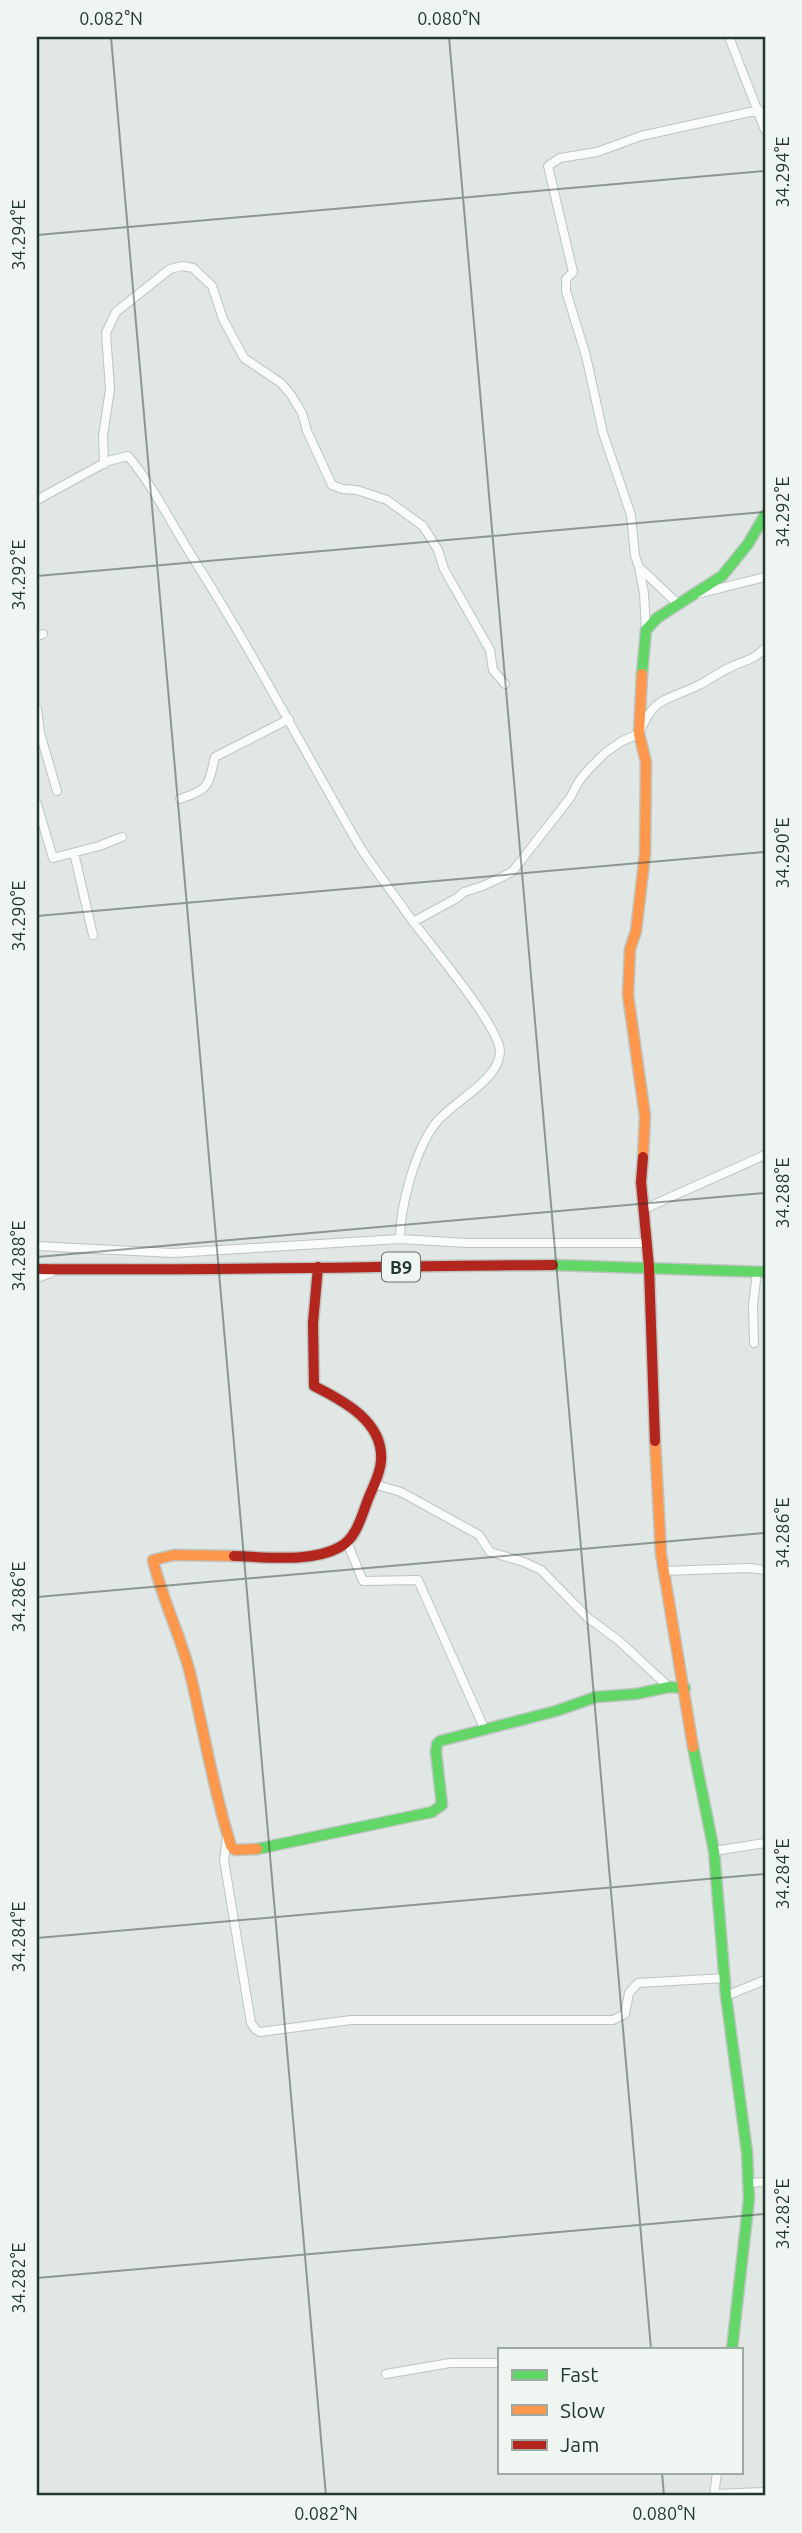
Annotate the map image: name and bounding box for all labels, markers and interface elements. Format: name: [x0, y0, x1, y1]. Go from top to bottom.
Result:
text: 0.082°N: [79, 8, 143, 28]
text: 0.080°N: [417, 8, 481, 28]
text: 34.294°E: [772, 136, 792, 208]
text: 34.294°E: [8, 199, 28, 271]
text: 34.292°E: [772, 476, 792, 548]
text: 34.292°E: [8, 539, 28, 611]
text: 34.290°E: [772, 817, 792, 889]
text: 34.290°E: [8, 880, 28, 952]
text: 34.288°E: [772, 1157, 792, 1229]
text: 34.288°E: [8, 1220, 28, 1292]
road number: B9: [382, 1252, 420, 1282]
text: 34.286°E: [772, 1497, 792, 1569]
text: 34.286°E: [8, 1561, 28, 1633]
text: 34.284°E: [772, 1838, 792, 1910]
text: 34.284°E: [8, 1901, 28, 1973]
text: 34.282°E: [772, 2178, 792, 2250]
text: 34.282°E: [8, 2242, 28, 2314]
legend: [498, 2348, 742, 2474]
text: Fast: [560, 2362, 598, 2386]
text: Slow: [560, 2398, 605, 2422]
text: Jam: [560, 2432, 599, 2456]
text: 0.082°N: [294, 2503, 358, 2523]
text: 0.080°N: [632, 2503, 696, 2523]

